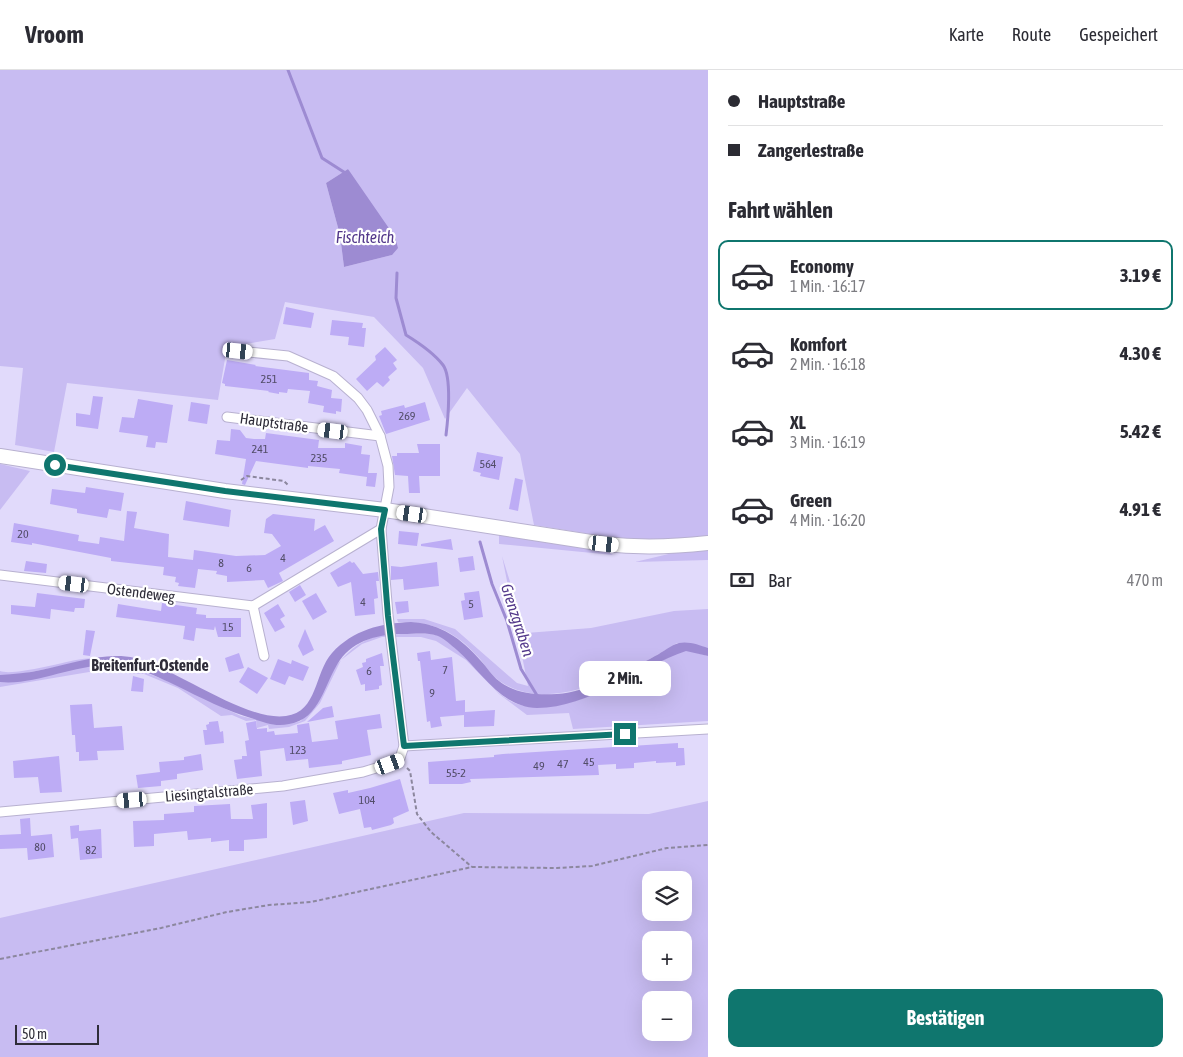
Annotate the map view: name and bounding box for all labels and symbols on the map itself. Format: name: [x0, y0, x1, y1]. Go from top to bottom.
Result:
water label: Fischteich: [336, 228, 395, 246]
car: [222, 342, 253, 360]
house number: 251: [261, 372, 278, 386]
street label: Hauptstraße: [239, 409, 310, 436]
house number: 269: [399, 409, 416, 423]
car: [317, 422, 348, 440]
house number: 241: [252, 442, 269, 456]
house number: 235: [311, 451, 327, 465]
route start: [44, 454, 66, 476]
house number: 564: [480, 457, 497, 471]
car: [396, 504, 427, 524]
house number: 20: [17, 527, 29, 541]
car: [588, 535, 619, 553]
house number: 4: [280, 551, 286, 565]
house number: 8: [218, 556, 224, 570]
house number: 6: [246, 561, 252, 575]
car: [58, 575, 89, 593]
street label: Ostendeweg: [106, 580, 176, 605]
water label: Grenzgraben: [497, 581, 538, 659]
house number: 4: [360, 595, 366, 609]
house number: 5: [468, 597, 474, 611]
house number: 15: [222, 620, 234, 634]
district label: Breitenfurt-Ostende: [91, 656, 209, 674]
callout: 2 Min.: [579, 662, 671, 696]
house number: 7: [442, 663, 448, 677]
house number: 6: [366, 664, 372, 678]
house number: 9: [429, 686, 435, 700]
route end: [614, 723, 636, 745]
house number: 123: [290, 743, 306, 757]
car: [373, 752, 406, 776]
house number: 45: [583, 755, 595, 769]
house number: 47: [557, 757, 569, 771]
house number: 49: [533, 759, 545, 773]
house number: 55-2: [446, 766, 466, 780]
street label: Liesingtalstraße: [164, 780, 254, 805]
car: [116, 791, 147, 809]
house number: 104: [359, 793, 376, 807]
house number: 80: [34, 840, 46, 854]
house number: 82: [85, 843, 97, 857]
scale bar: [15, 1022, 99, 1045]

